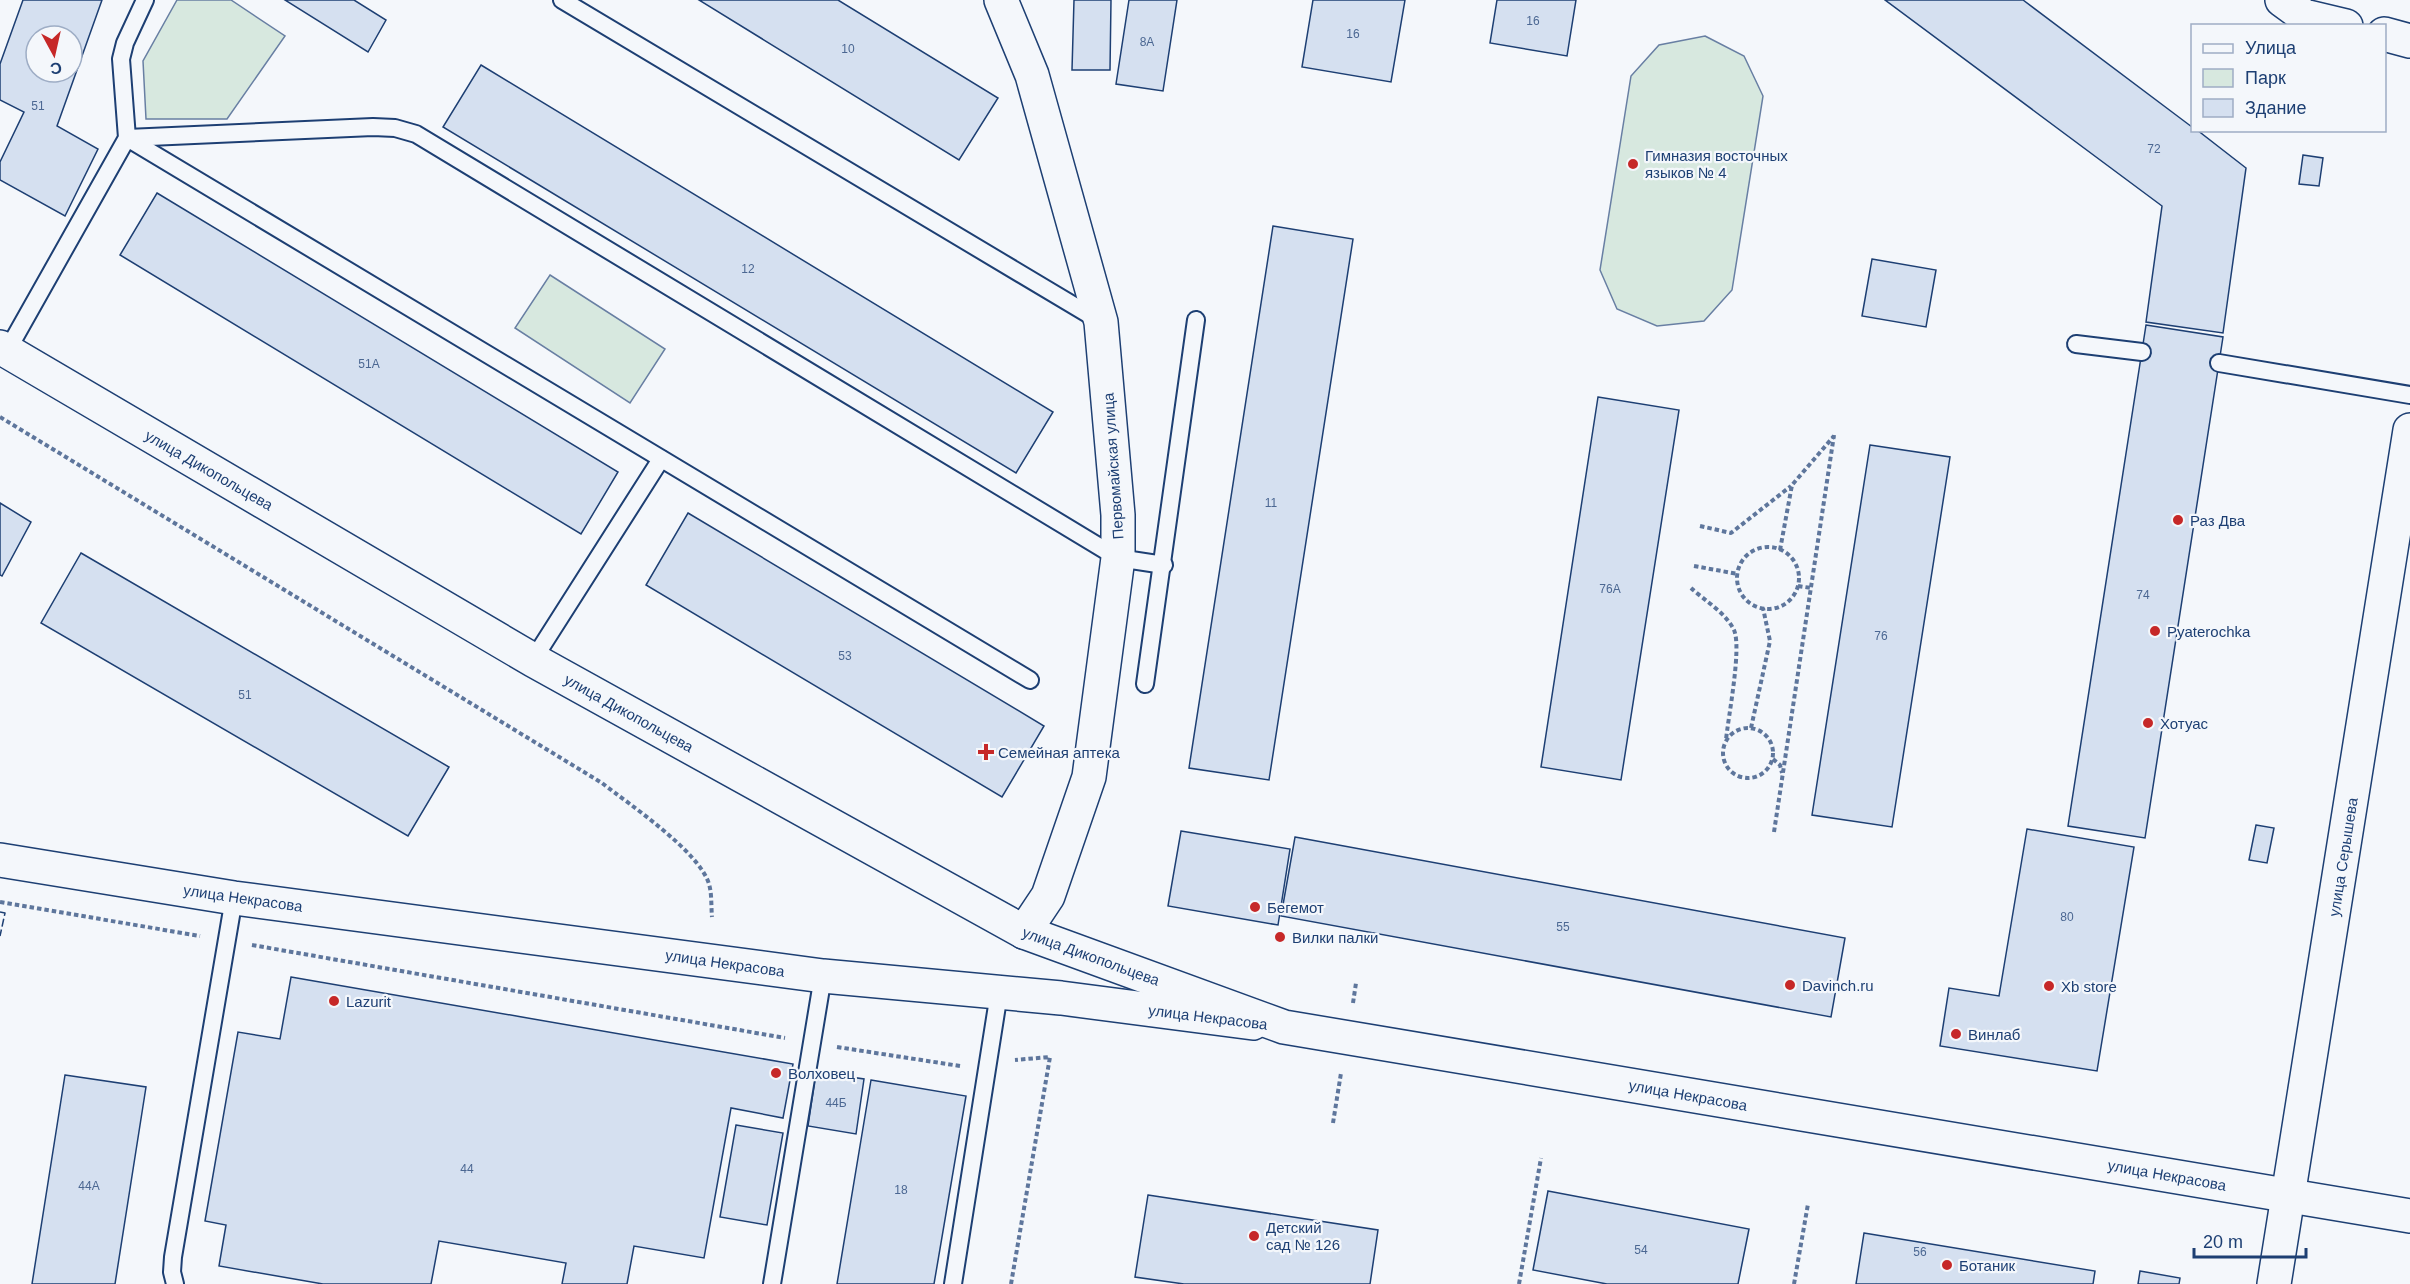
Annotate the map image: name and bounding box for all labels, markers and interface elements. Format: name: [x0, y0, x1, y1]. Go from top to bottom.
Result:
house number: 16: [1526, 14, 1540, 28]
north arrow: [24, 24, 84, 84]
legend: [2191, 24, 2386, 132]
house number: 16: [1346, 27, 1360, 41]
house number: 8А: [1140, 35, 1154, 49]
text: Улица: [2245, 38, 2297, 58]
house number: 10: [841, 42, 855, 56]
text: С: [49, 59, 63, 78]
text: Парк: [2245, 68, 2286, 88]
text: Здание: [2245, 98, 2306, 118]
house number: 51: [31, 99, 45, 113]
house number: 72: [2147, 142, 2161, 156]
place label: Гимназия восточных языков № 4: [1645, 147, 1788, 181]
marker: Гимназия восточных языков № 4: [1626, 157, 1640, 171]
house number: 12: [741, 262, 755, 276]
house number: 51А: [358, 357, 380, 371]
street label: Первомайская улица: [1099, 391, 1127, 540]
street label: улица Дикопольцева: [142, 426, 276, 514]
house number: 11: [1265, 496, 1278, 510]
place label: Раз Два: [2190, 512, 2246, 529]
marker: Раз Два: [2171, 513, 2185, 527]
house number: 76А: [1599, 582, 1621, 596]
house number: 74: [2136, 588, 2150, 602]
place label: Pyaterochka: [2167, 623, 2251, 640]
marker: Pyaterochka: [2148, 624, 2162, 638]
house number: 76: [1874, 629, 1888, 643]
house number: 53: [838, 649, 852, 663]
street label: улица Дикопольцева: [562, 671, 697, 756]
house number: 51: [238, 688, 252, 702]
place label: Хотуас: [2160, 715, 2209, 732]
marker: Хотуас: [2141, 716, 2155, 730]
place label: Семейная аптека: [998, 744, 1121, 761]
marker: Семейная аптека: [979, 745, 993, 759]
street label: улица Серышева: [2325, 796, 2361, 918]
street label: улица Некрасова: [182, 881, 304, 915]
place label: Бегемот: [1267, 899, 1324, 916]
marker: Бегемот: [1248, 900, 1262, 914]
house number: 80: [2060, 910, 2074, 924]
house number: 55: [1556, 920, 1570, 934]
street label: улица Дикопольцева: [1020, 923, 1162, 989]
place label: Вилки палки: [1292, 929, 1378, 946]
marker: Вилки палки: [1273, 930, 1287, 944]
street label: улица Некрасова: [664, 946, 786, 980]
place label: Davinch.ru: [1802, 977, 1874, 994]
marker: Davinch.ru: [1783, 978, 1797, 992]
place label: Xb store: [2061, 978, 2117, 995]
marker: Xb store: [2042, 979, 2056, 993]
place label: Lazurit: [346, 993, 392, 1010]
marker: Lazurit: [327, 994, 341, 1008]
street label: улица Некрасова: [1147, 1001, 1269, 1033]
place label: Винлаб: [1968, 1026, 2020, 1043]
marker: Винлаб: [1949, 1027, 1963, 1041]
place label: Волховец: [788, 1065, 856, 1082]
marker: Волховец: [769, 1066, 783, 1080]
street label: улица Некрасова: [1627, 1076, 1749, 1114]
house number: 44Б: [825, 1096, 847, 1110]
street label: улица Некрасова: [2106, 1156, 2228, 1194]
house number: 44: [460, 1162, 474, 1176]
house number: 44А: [78, 1179, 100, 1193]
house number: 18: [894, 1183, 908, 1197]
place label: Детский сад № 126: [1266, 1219, 1340, 1253]
scale bar: [2194, 1221, 2306, 1259]
marker: Детский сад № 126: [1247, 1229, 1261, 1243]
text: 20 m: [2203, 1232, 2243, 1252]
house number: 54: [1634, 1243, 1648, 1257]
house number: 56: [1913, 1245, 1927, 1259]
place label: Ботаник: [1959, 1257, 2016, 1274]
marker: Ботаник: [1940, 1258, 1954, 1272]

